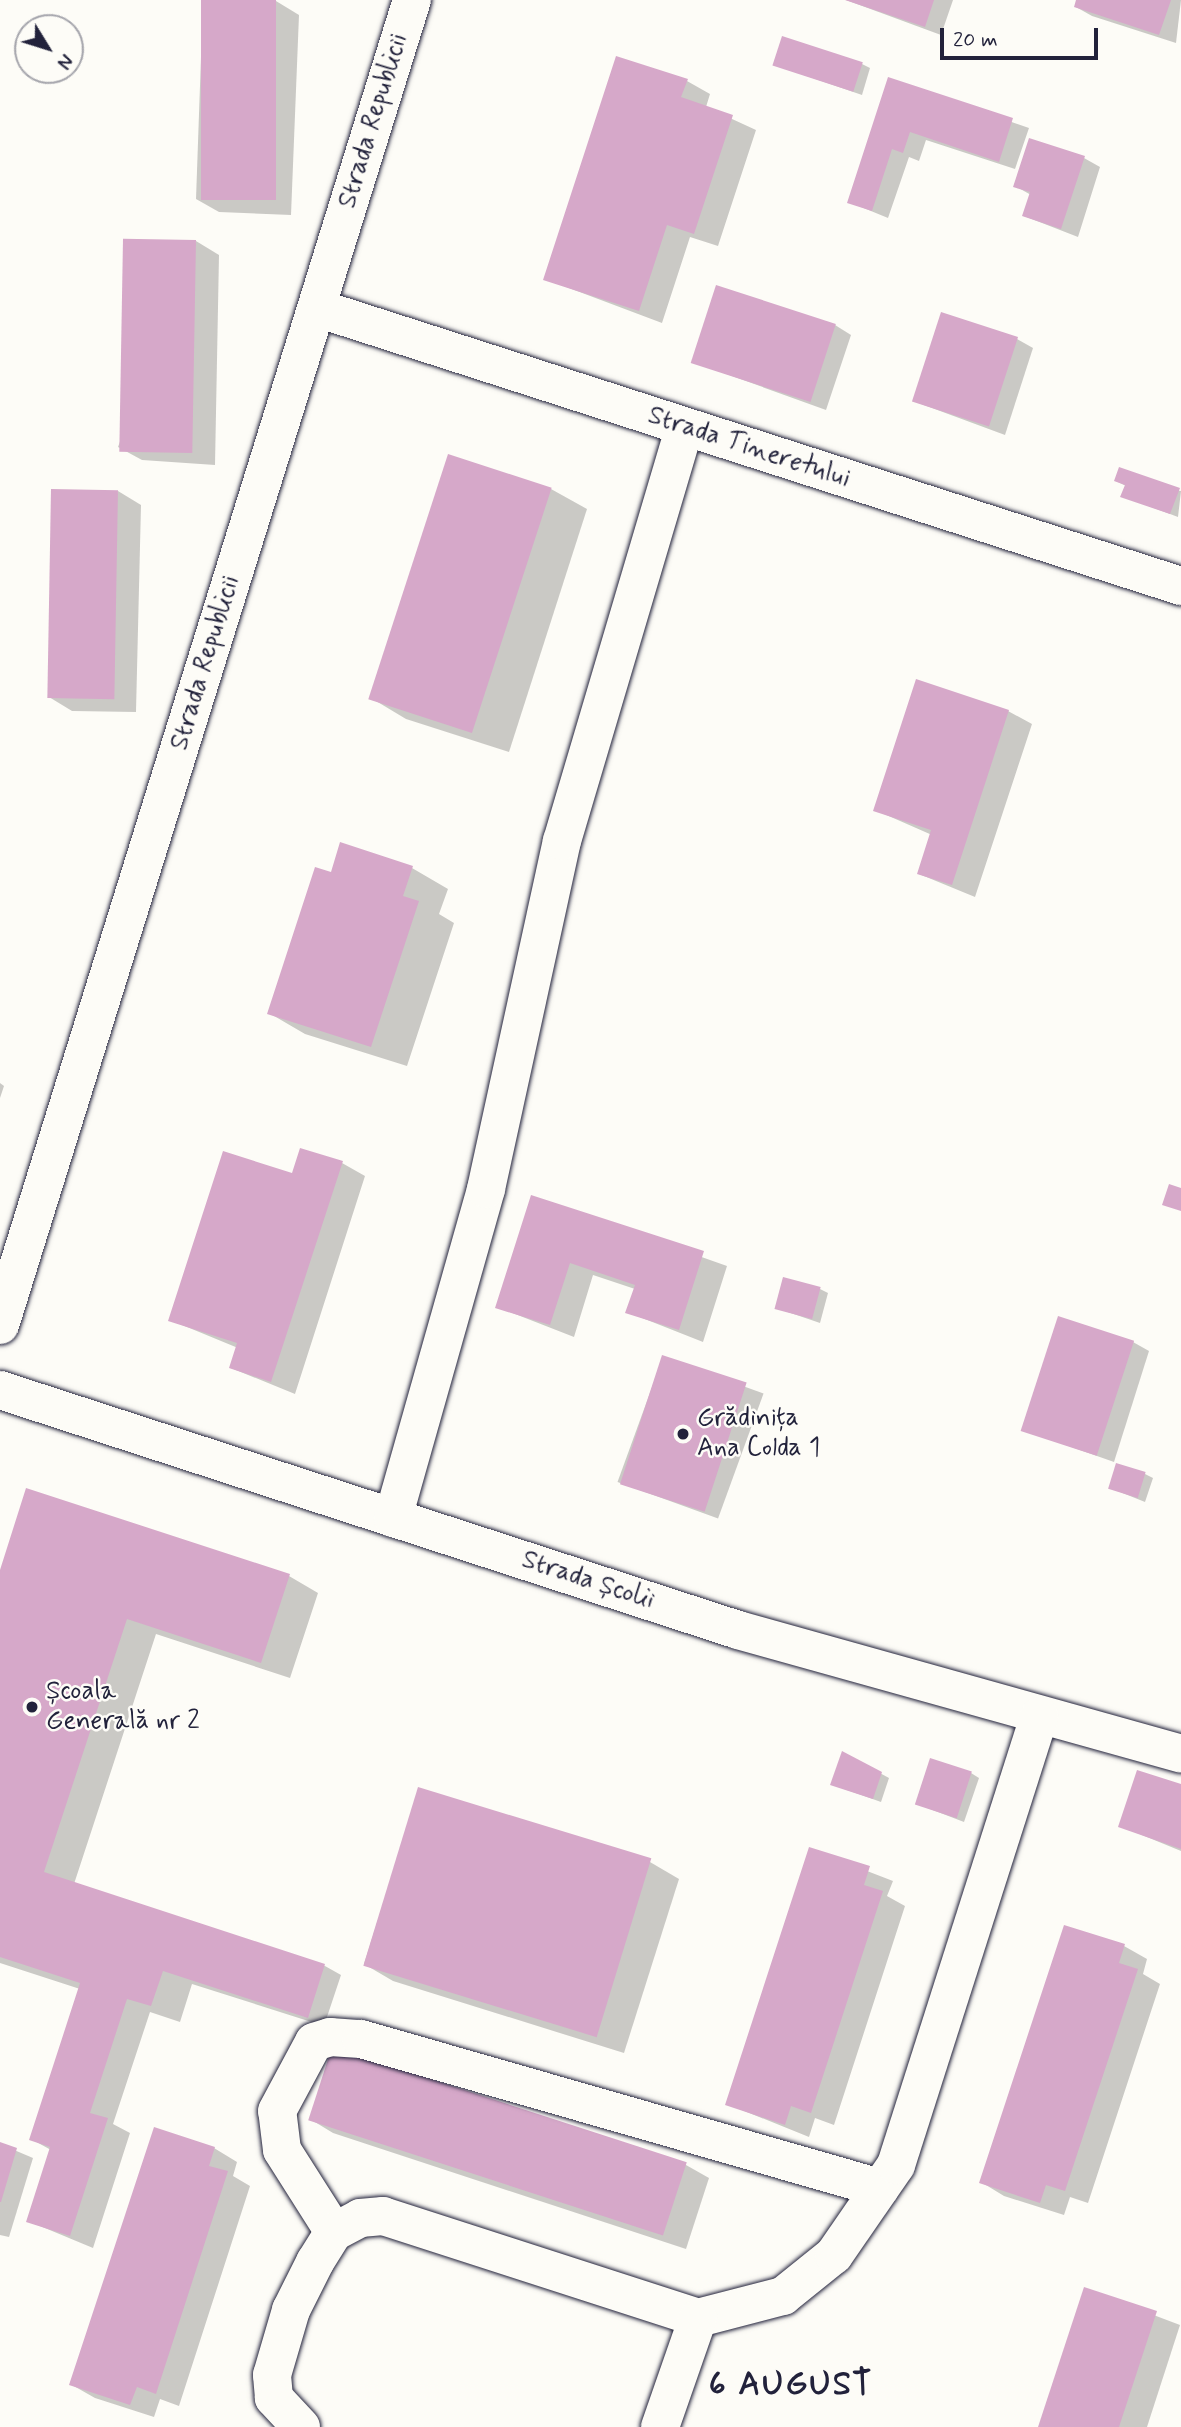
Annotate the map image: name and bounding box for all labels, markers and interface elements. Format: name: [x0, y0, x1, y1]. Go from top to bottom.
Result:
north arrow: [14, 14, 84, 84]
scale bar: [943, 14, 1100, 58]
text: 20 m: [953, 26, 998, 54]
street label: Strada Republicii: [332, 29, 416, 213]
text: N: [51, 48, 78, 74]
street label: Strada Tineretului: [650, 403, 848, 493]
street label: Strada Republicii: [164, 571, 248, 755]
place label: Grădinița Ana Colda 1: [697, 1403, 828, 1464]
marker: Grădinița Ana Colda 1: [675, 1426, 691, 1442]
street label: Strada Școlii: [518, 1545, 658, 1617]
place label: Școala Generală nr 2: [46, 1676, 200, 1738]
marker: Școala Generală nr 2: [24, 1699, 40, 1715]
district label: 6 AUGUST: [710, 2366, 872, 2406]

